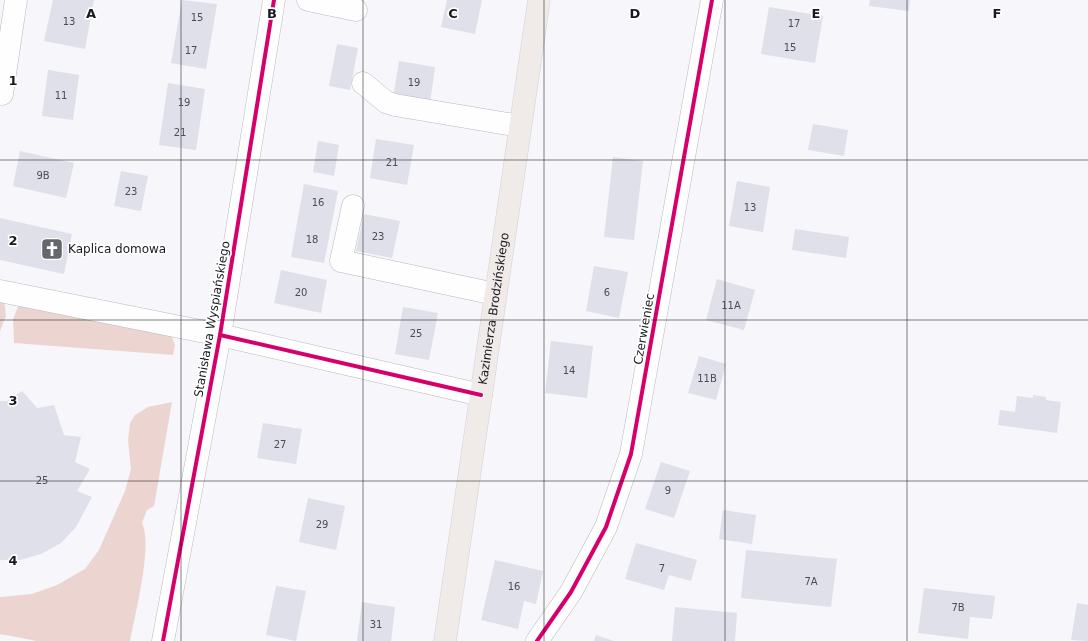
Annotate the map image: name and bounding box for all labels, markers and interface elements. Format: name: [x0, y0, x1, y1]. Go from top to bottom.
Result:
text: A: [86, 6, 96, 21]
text: B: [267, 6, 277, 21]
text: C: [448, 6, 458, 21]
text: D: [630, 6, 641, 21]
text: E: [812, 6, 820, 21]
text: F: [993, 6, 1001, 21]
house number: 15: [191, 12, 203, 23]
house number: 13: [63, 16, 75, 27]
house number: 17: [788, 18, 800, 29]
house number: 15: [784, 42, 796, 53]
house number: 17: [185, 45, 197, 56]
text: 1: [8, 73, 18, 88]
house number: 19: [408, 77, 420, 88]
house number: 11: [55, 90, 67, 101]
house number: 19: [178, 97, 190, 108]
house number: 21: [174, 127, 186, 138]
house number: 21: [386, 157, 398, 168]
house number: 9B: [36, 170, 50, 181]
house number: 23: [125, 186, 137, 197]
house number: 16: [312, 197, 324, 208]
house number: 13: [744, 202, 756, 213]
house number: 23: [372, 231, 384, 242]
street label: Kazimierza Brodzińskiego: [476, 232, 512, 386]
text: 2: [8, 233, 18, 248]
house number: 18: [306, 234, 318, 245]
church icon: Kaplica domowa: [39, 236, 65, 262]
street label: Stanisława Wyspiańskiego: [191, 240, 233, 398]
place label: Kaplica domowa: [68, 242, 166, 256]
house number: 20: [295, 287, 307, 298]
house number: 6: [604, 287, 610, 298]
street label: Czerwieniec: [631, 292, 657, 366]
house number: 11A: [721, 300, 741, 311]
house number: 25: [410, 328, 422, 339]
house number: 14: [563, 365, 575, 376]
house number: 11B: [697, 373, 717, 384]
text: 3: [8, 393, 18, 408]
house number: 27: [274, 439, 286, 450]
house number: 25: [36, 475, 48, 486]
house number: 9: [665, 485, 671, 496]
house number: 29: [316, 519, 328, 530]
text: 4: [8, 553, 18, 568]
house number: 7: [659, 563, 665, 574]
house number: 7A: [804, 576, 818, 587]
house number: 16: [508, 581, 520, 592]
house number: 7B: [951, 602, 965, 613]
house number: 31: [370, 619, 382, 630]

